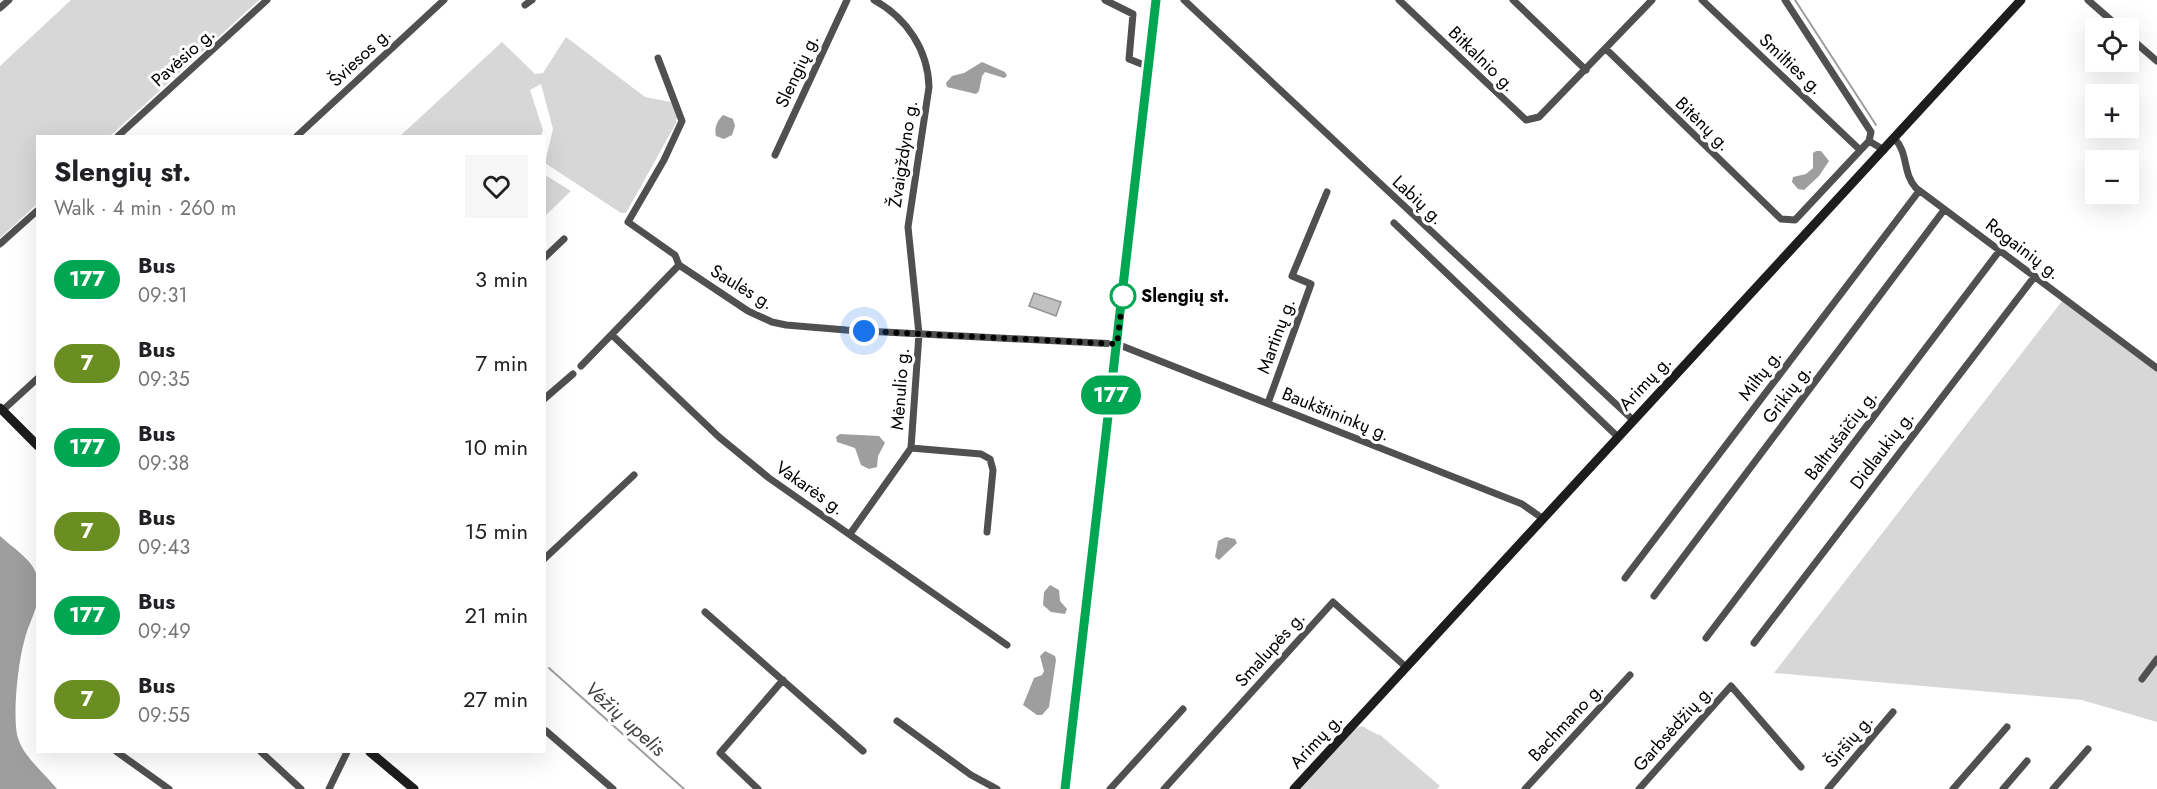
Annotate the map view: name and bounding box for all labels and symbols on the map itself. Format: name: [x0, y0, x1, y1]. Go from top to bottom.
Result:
street label: Bitkalnio g.: [1442, 20, 1522, 98]
street label: Pavėsio g.: [145, 21, 221, 93]
street label: Šviesos g.: [323, 21, 397, 93]
street label: Smilties g.: [1753, 27, 1829, 101]
street label: Slengių g.: [769, 30, 825, 112]
street label: Bitėnų g.: [1669, 91, 1737, 157]
street label: Žvaigždyno g.: [882, 99, 924, 209]
street label: Labių g.: [1386, 169, 1450, 231]
street label: Rogainių g.: [1980, 212, 2066, 286]
street label: Saulės g.: [705, 258, 779, 316]
marker: Slengių st.: [1110, 283, 1136, 309]
place label: Slengių st.: [1141, 283, 1229, 309]
street label: Martinų g.: [1250, 295, 1302, 377]
your location: [849, 316, 879, 346]
street label: Miltų g.: [1732, 344, 1788, 406]
street label: Mėnulio g.: [884, 347, 916, 431]
street label: Arimų g.: [1613, 350, 1677, 416]
street label: Grikių g.: [1756, 359, 1818, 429]
line badge: 177: [1076, 376, 1146, 414]
street label: Baukštininkų g.: [1278, 381, 1394, 447]
street label: Baltrušaičių g.: [1798, 384, 1884, 486]
street label: Didlaukių g.: [1844, 405, 1920, 495]
street label: Vakarės g.: [770, 455, 850, 521]
street label: Smalupės g.: [1229, 605, 1311, 693]
water label: Vėžių upelis: [578, 675, 672, 763]
street label: Bachmano g.: [1522, 677, 1610, 767]
street label: Garbsėdžių g.: [1627, 679, 1719, 777]
street label: Arimų g.: [1284, 708, 1348, 774]
street label: Širšių g.: [1819, 708, 1879, 774]

